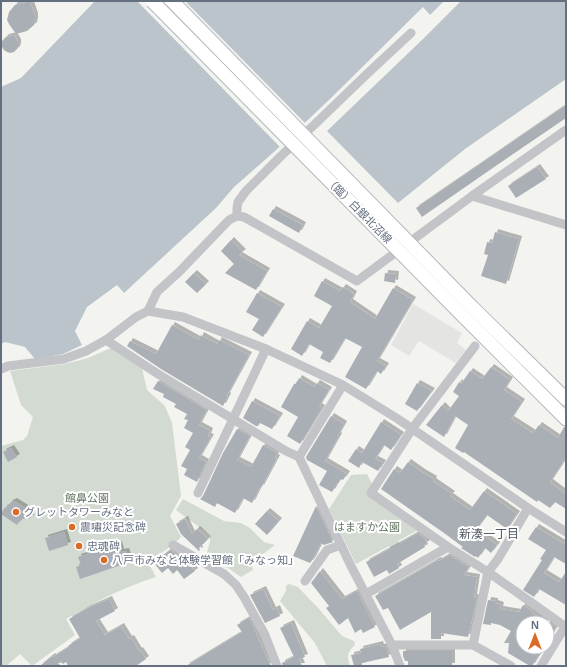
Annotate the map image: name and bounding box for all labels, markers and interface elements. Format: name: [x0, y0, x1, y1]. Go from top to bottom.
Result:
street label: （臨）白銀北沼線: [324, 175, 394, 245]
park label: 館鼻公園: [65, 492, 109, 504]
place label: グレットタワーみなと: [24, 506, 134, 518]
marker: グレットタワーみなと: [11, 507, 21, 517]
place label: 震嘯災記念碑: [80, 521, 146, 533]
park label: はますか公園: [334, 521, 400, 533]
marker: 震嘯災記念碑: [67, 522, 77, 532]
district label: 新湊一丁目: [459, 527, 519, 541]
place label: 忠魂碑: [87, 540, 120, 552]
marker: 忠魂碑: [74, 541, 84, 551]
place label: 八戸市みなと体験学習館「みなっ知」: [112, 554, 299, 566]
marker: 八戸市みなと体験学習館「みなっ知」: [99, 555, 109, 565]
north arrow: [515, 615, 555, 655]
text: N: [531, 619, 539, 631]

